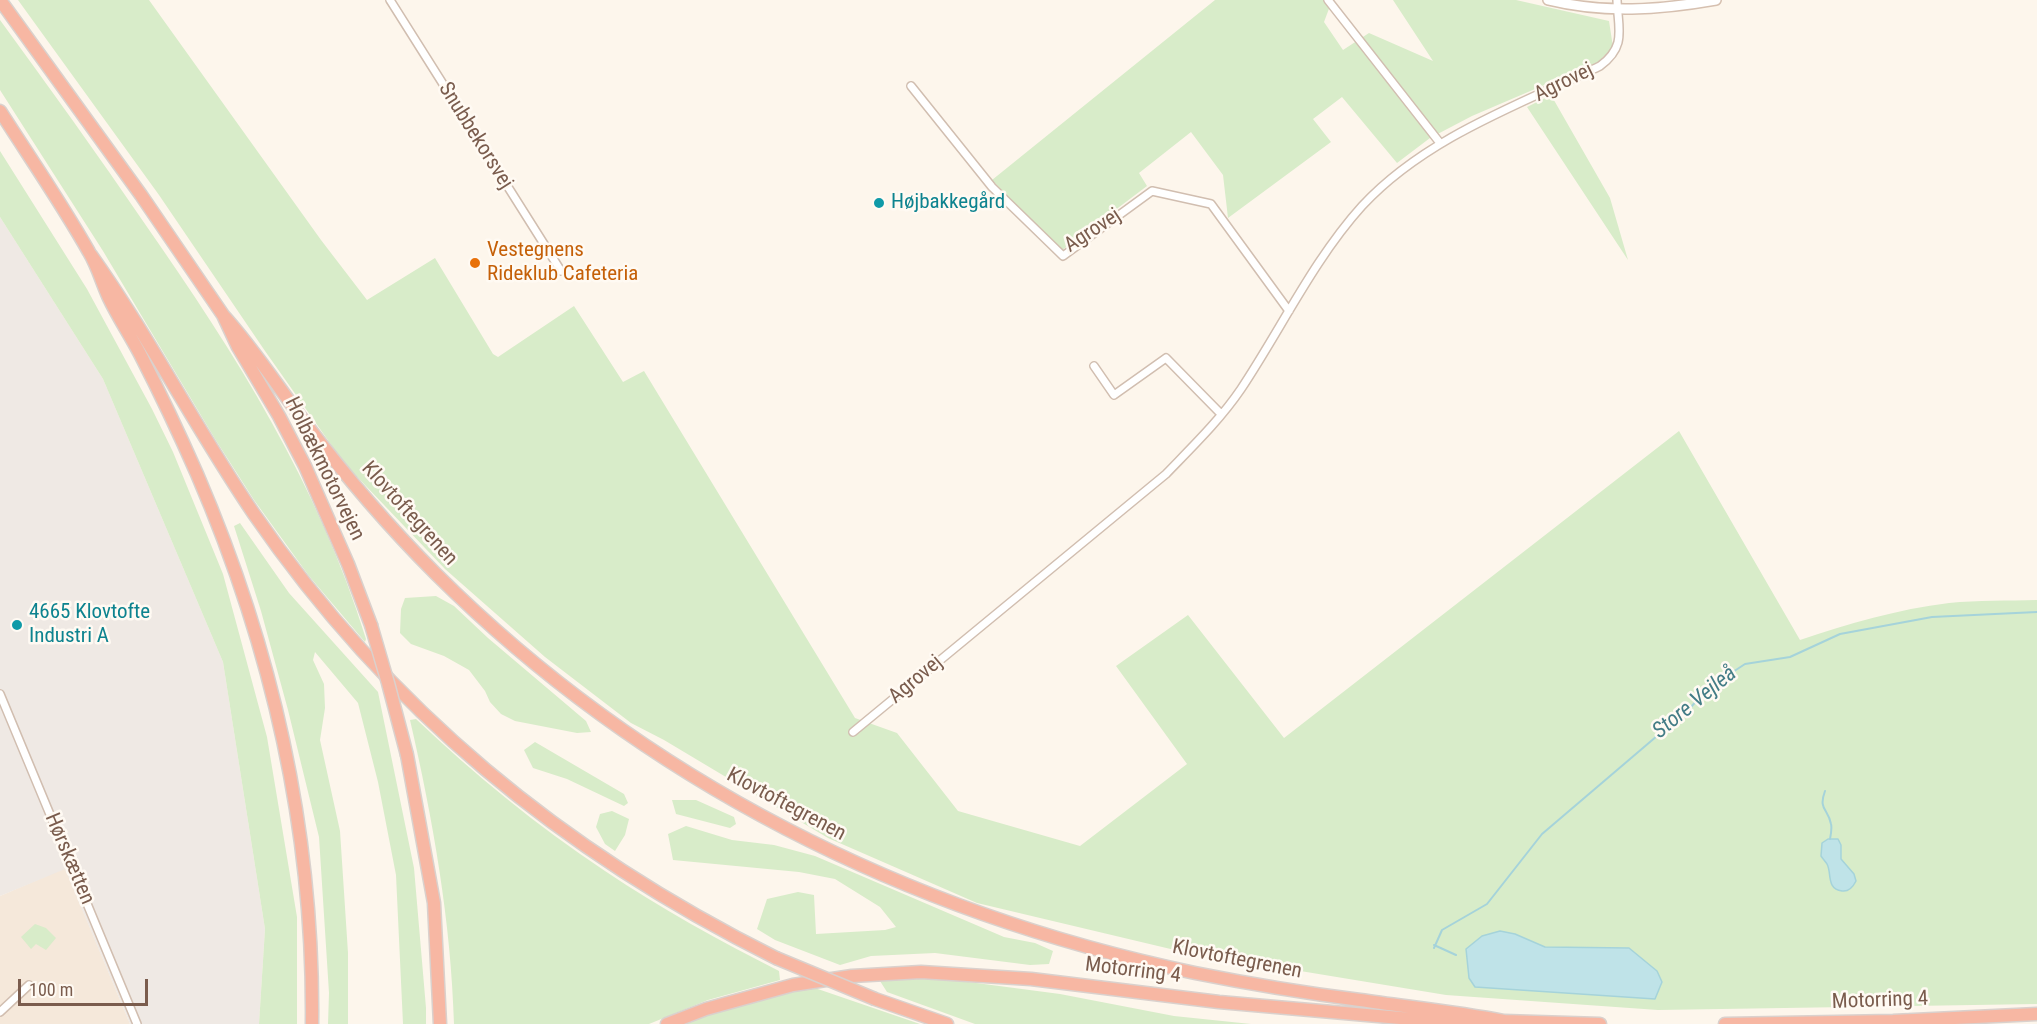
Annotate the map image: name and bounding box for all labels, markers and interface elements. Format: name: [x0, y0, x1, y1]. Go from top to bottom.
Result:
street label: Agrovej: [1530, 58, 1598, 108]
street label: Snubbekorsvej: [432, 78, 518, 194]
place label: Højbakkegård: [891, 190, 1005, 216]
marker: Højbakkegård: [872, 196, 886, 210]
street label: Agrovej: [1060, 203, 1126, 259]
place label: Vestegnens Rideklub Cafeteria: [487, 238, 638, 288]
marker: Vestegnens Rideklub Cafeteria: [468, 256, 482, 270]
street label: Holbækmotorvejen: [278, 393, 370, 545]
street label: Klovtoftegrenen: [356, 457, 462, 571]
place label: 4665 Klovtofte Industri A: [29, 600, 150, 650]
marker: 4665 Klovtofte Industri A: [10, 618, 24, 632]
street label: Agrovej: [884, 650, 948, 710]
water label: Store Vejleå: [1648, 661, 1742, 745]
street label: Klovtoftegrenen: [722, 763, 850, 847]
street label: Hørskætten: [39, 810, 99, 908]
street label: Klovtoftegrenen: [1170, 935, 1304, 985]
street label: Motorring 4: [1084, 953, 1182, 989]
scale bar: [21, 967, 152, 1005]
text: 100 m: [29, 979, 73, 1000]
street label: Motorring 4: [1831, 987, 1929, 1015]

